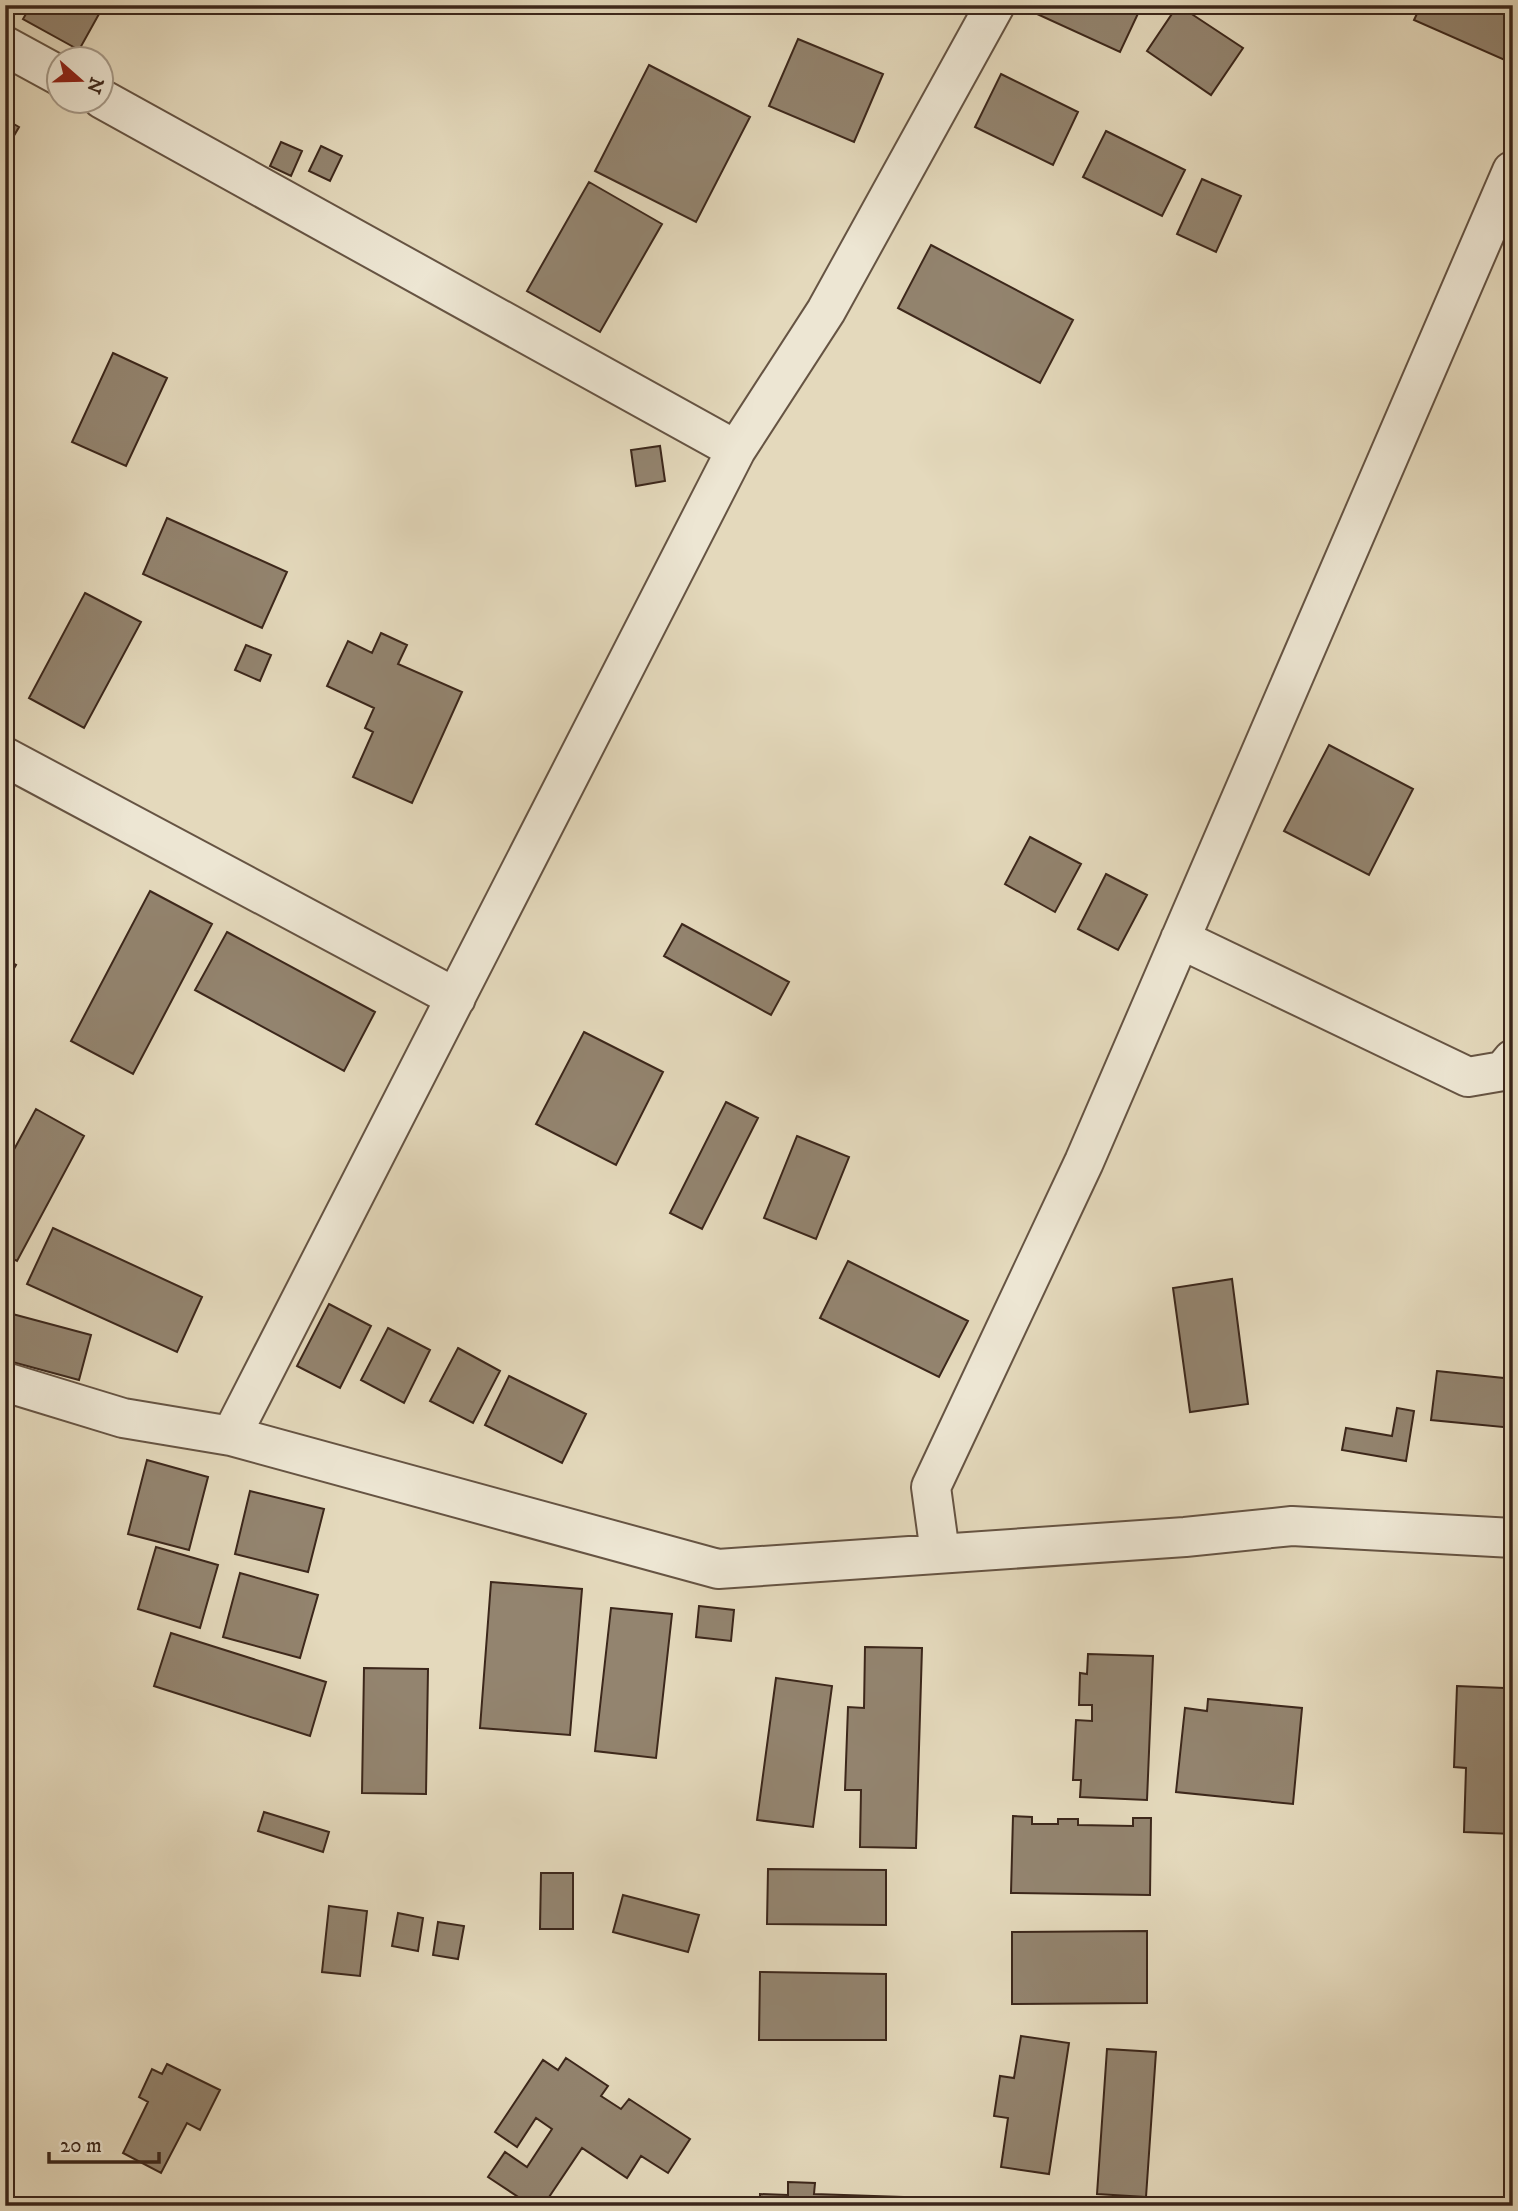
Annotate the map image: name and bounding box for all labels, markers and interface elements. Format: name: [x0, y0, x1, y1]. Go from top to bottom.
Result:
north arrow: [46, 46, 116, 116]
text: N: [81, 74, 108, 97]
scale bar: [49, 2120, 159, 2164]
text: 20 m: [60, 2133, 102, 2159]

